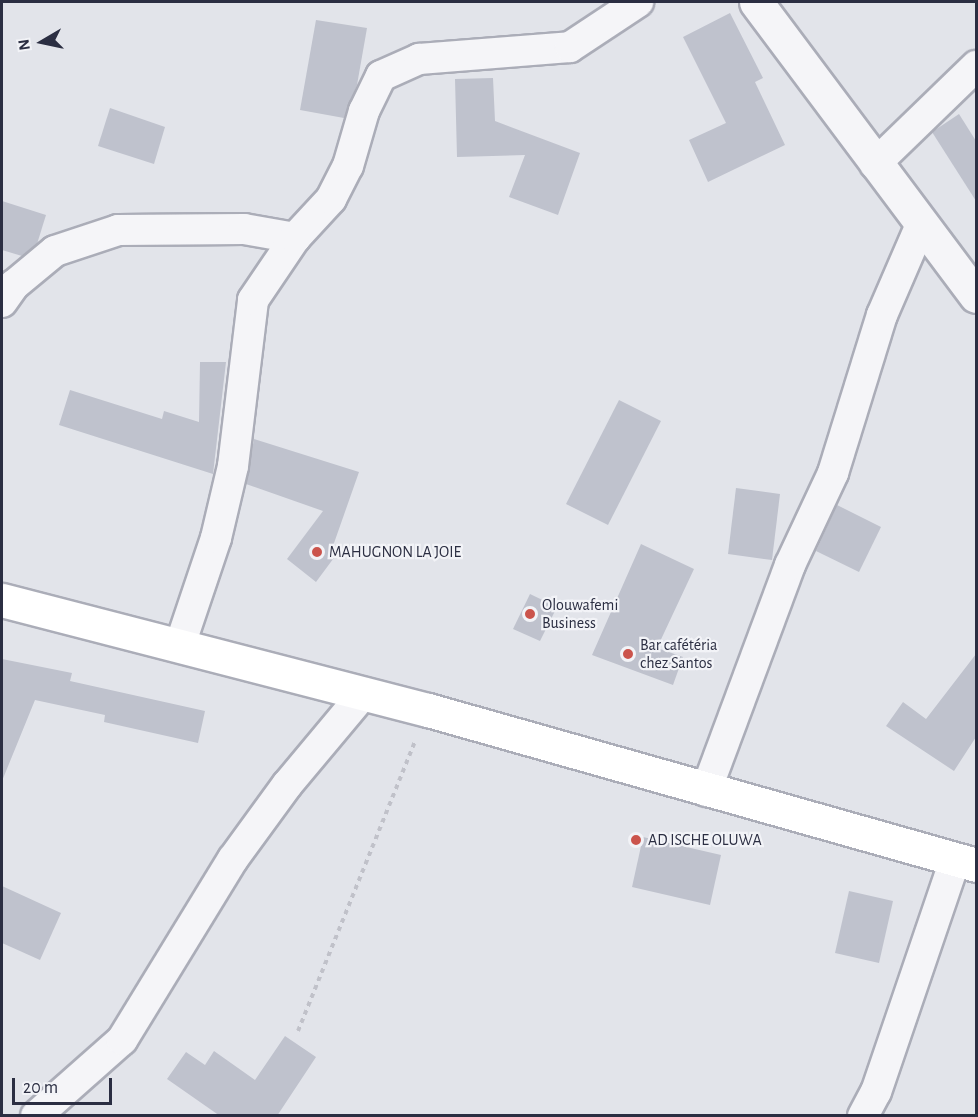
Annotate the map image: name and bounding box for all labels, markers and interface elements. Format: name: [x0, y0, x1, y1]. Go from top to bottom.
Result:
north arrow: [12, 12, 72, 72]
text: N: [15, 38, 33, 52]
place label: MAHUGNON LA JOIE: [329, 542, 461, 562]
marker: MAHUGNON LA JOIE: [310, 545, 324, 559]
place label: Olouwafemi Business: [542, 595, 618, 633]
marker: Olouwafemi Business: [523, 607, 537, 621]
place label: Bar cafétéria chez Santos: [640, 635, 717, 673]
marker: Bar cafétéria chez Santos: [621, 647, 635, 661]
place label: AD ISCHE OLUWA: [648, 830, 762, 850]
marker: AD ISCHE OLUWA: [629, 833, 643, 847]
scale bar: [15, 1066, 116, 1104]
text: 20 m: [23, 1079, 58, 1097]

